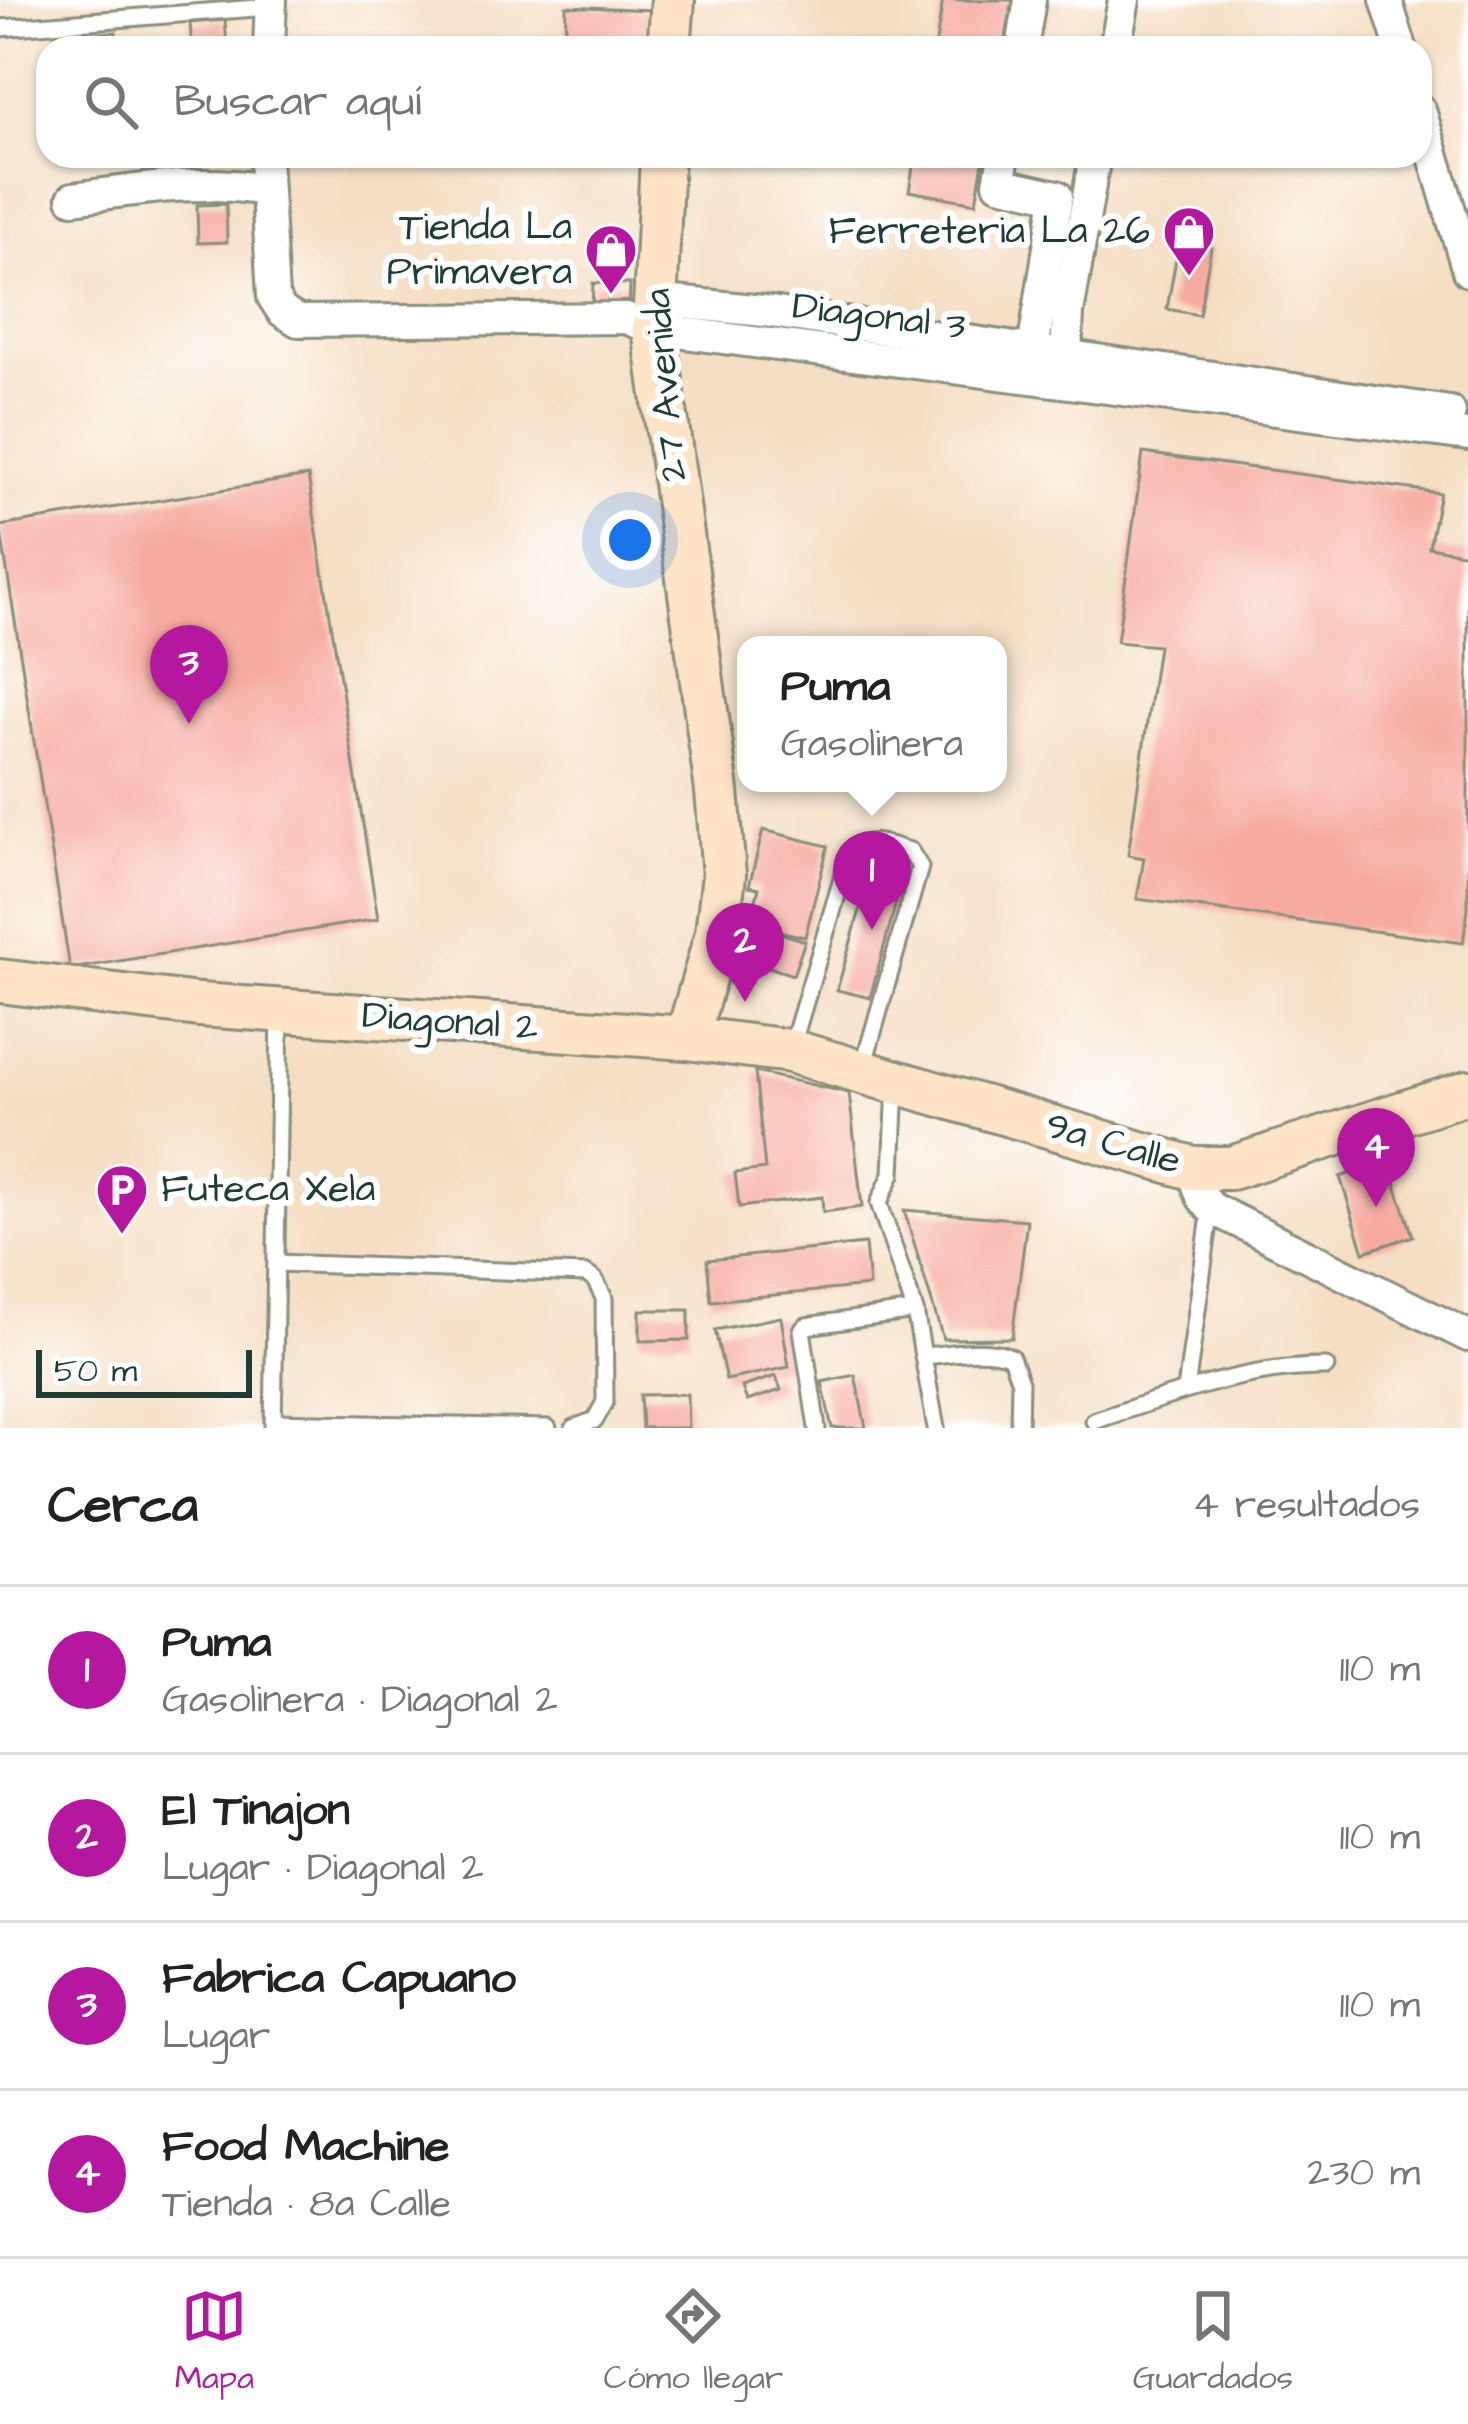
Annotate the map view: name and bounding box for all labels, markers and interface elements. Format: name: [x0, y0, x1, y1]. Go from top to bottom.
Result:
search box: [36, 36, 1432, 168]
icon: search: [78, 69, 144, 135]
text: Buscar aquí: [174, 71, 421, 133]
place label: Tienda La Primavera: [387, 201, 572, 300]
shop icon: Ferreteria La 26: [1161, 204, 1217, 278]
place label: Ferreteria La 26: [829, 205, 1150, 259]
shop icon: Tienda La Primavera: [583, 222, 639, 296]
street label: Diagonal 3: [789, 280, 969, 354]
street label: 27 Avenida: [631, 286, 701, 484]
your location: [600, 510, 660, 570]
pin: 3: [150, 625, 228, 724]
popup: [737, 636, 1007, 792]
text: Puma: [781, 656, 890, 718]
text: Gasolinera: [781, 718, 963, 772]
pin: 1: [833, 831, 911, 930]
pin: 2: [706, 903, 784, 1002]
street label: Diagonal 2: [360, 989, 540, 1055]
street label: 9a Calle: [1039, 1099, 1187, 1189]
pin: 4: [1337, 1108, 1415, 1207]
parking icon: Futeca Xela: [94, 1162, 150, 1236]
place label: Futeca Xela: [161, 1163, 375, 1217]
scale bar: [36, 1344, 252, 1397]
text: 50 m: [54, 1348, 137, 1394]
text: Cerca: [48, 1471, 198, 1542]
text: 4 resultados: [1193, 1479, 1420, 1533]
text: Puma: [162, 1612, 271, 1674]
text: 1: [85, 1643, 90, 1697]
text: 110 m: [1339, 1643, 1420, 1697]
text: Gasolinera · Diagonal 2: [162, 1674, 558, 1728]
text: El Tinajon: [162, 1780, 350, 1842]
text: 2: [76, 1811, 98, 1865]
text: 110 m: [1339, 1811, 1420, 1865]
text: Lugar · Diagonal 2: [162, 1842, 483, 1896]
text: Fabrica Capuano: [162, 1948, 516, 2010]
text: 3: [77, 1979, 97, 2033]
text: 110 m: [1339, 1979, 1420, 2033]
text: Lugar: [162, 2010, 270, 2064]
text: Food Machine: [162, 2116, 449, 2178]
text: 4: [74, 2147, 100, 2201]
text: 230 m: [1307, 2147, 1420, 2201]
text: Tienda · 8a Calle: [162, 2178, 451, 2232]
tab: Mapa: [175, 2283, 254, 2401]
tab: Cómo llegar: [604, 2283, 783, 2401]
tab: Guardados: [1133, 2283, 1293, 2401]

